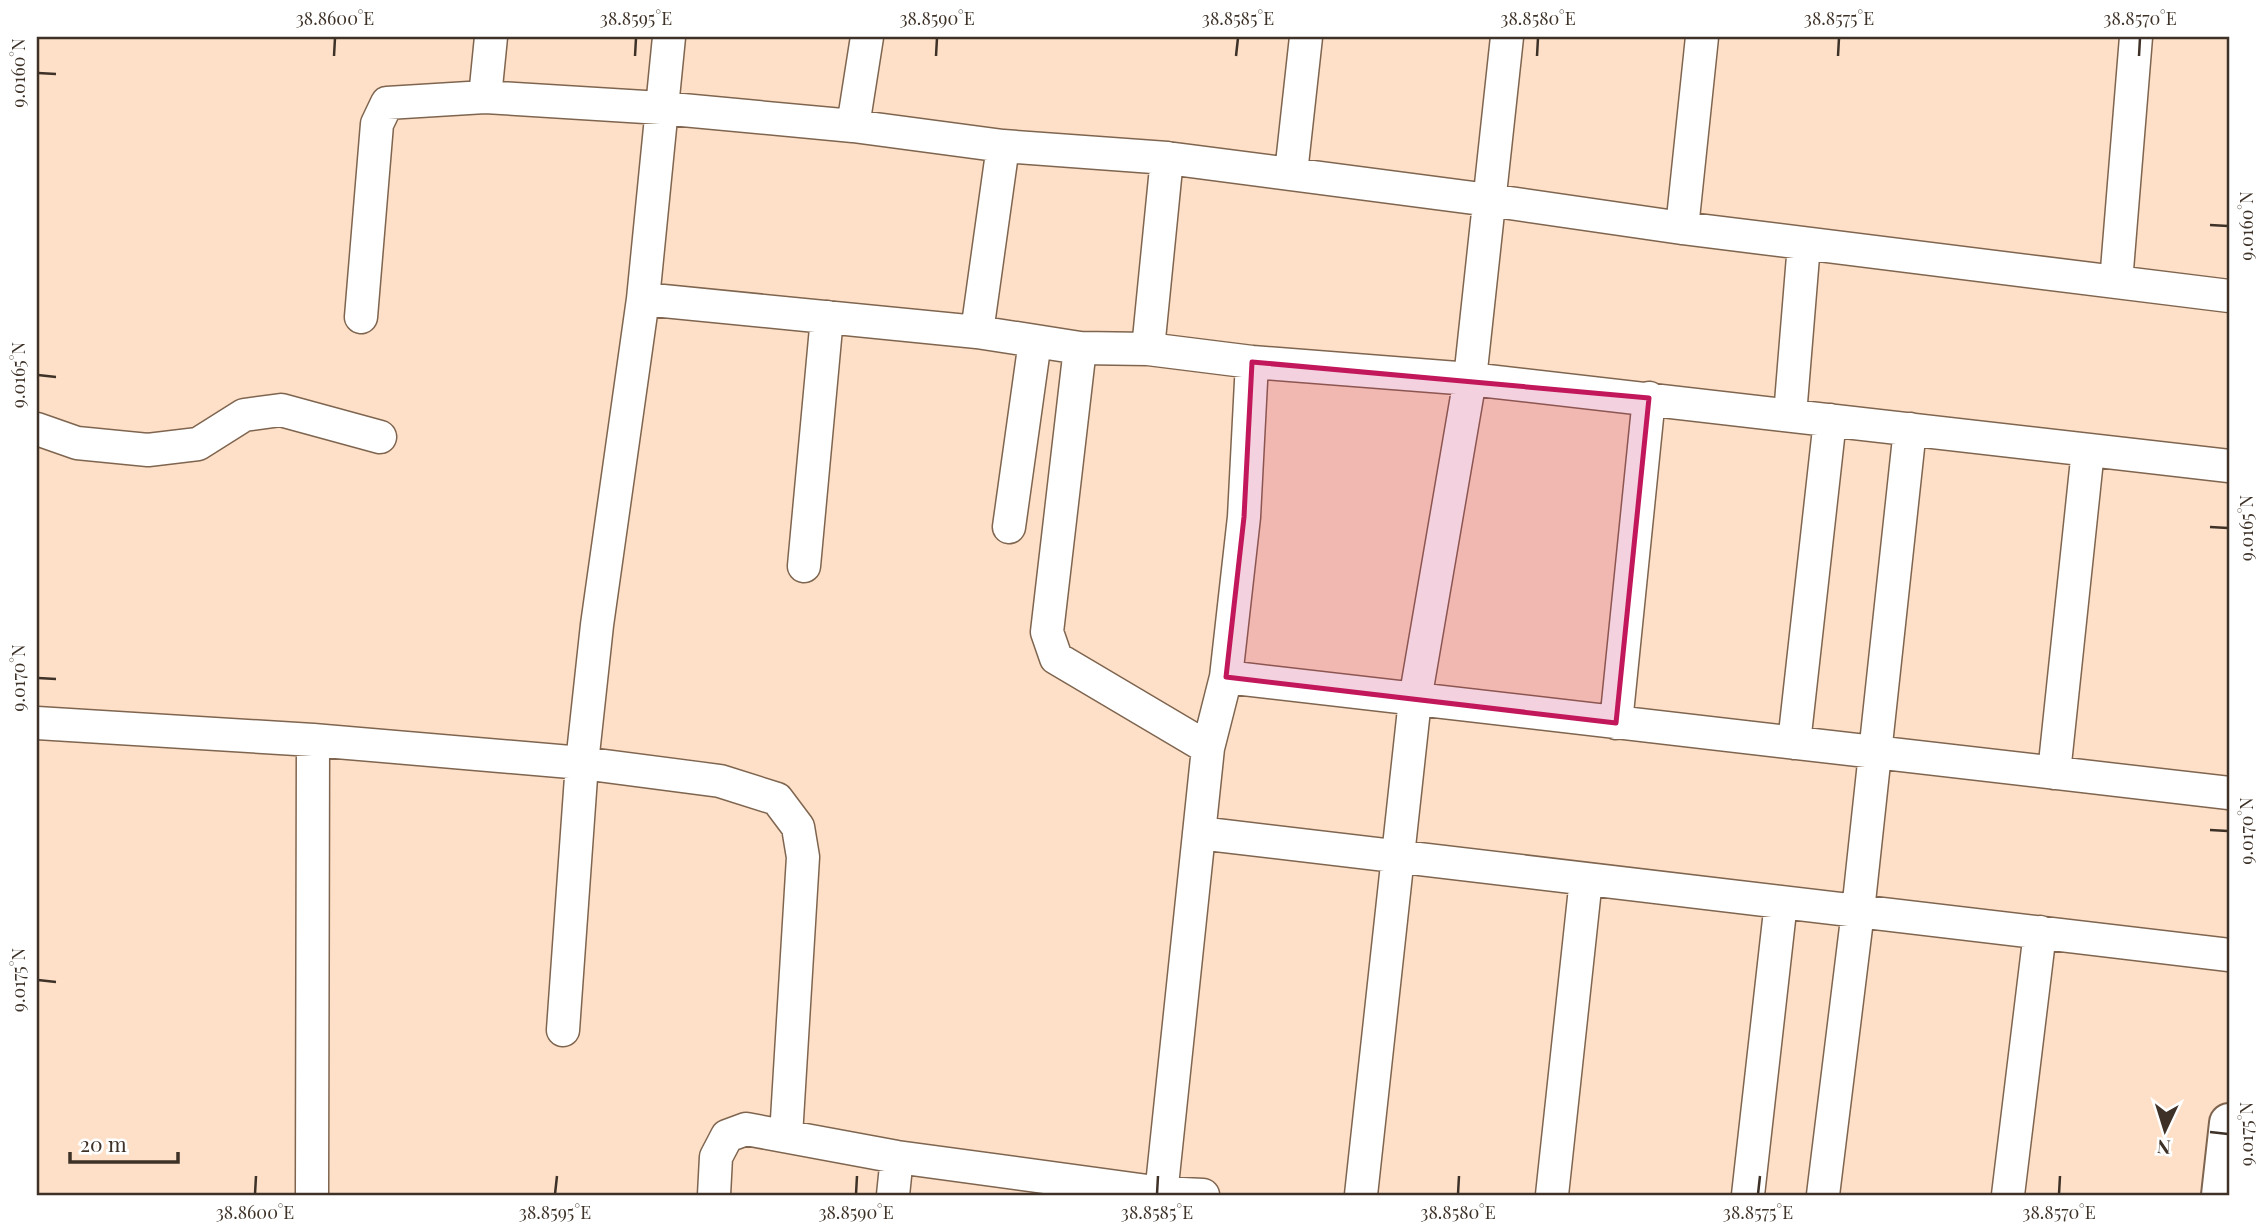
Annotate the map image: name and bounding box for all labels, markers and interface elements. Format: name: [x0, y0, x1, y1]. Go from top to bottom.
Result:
text: 38.8600°E: [296, 6, 374, 30]
text: 38.8595°E: [600, 6, 672, 30]
text: 38.8590°E: [899, 6, 975, 30]
text: 38.8585°E: [1202, 6, 1274, 30]
text: 38.8580°E: [1500, 6, 1576, 30]
text: 38.8575°E: [1804, 6, 1874, 30]
text: 38.8570°E: [2103, 6, 2177, 30]
text: 9.0160°N: [6, 38, 30, 108]
text: 9.0160°N: [2234, 191, 2258, 261]
text: 9.0165°N: [6, 341, 30, 408]
text: 9.0165°N: [2234, 494, 2258, 561]
text: 9.0170°N: [6, 644, 30, 712]
text: 9.0170°N: [2234, 797, 2258, 865]
text: 9.0175°N: [6, 947, 30, 1012]
north arrow: [2130, 1096, 2200, 1166]
text: 9.0175°N: [2234, 1101, 2258, 1166]
scale bar: [70, 1120, 178, 1164]
text: 20 m: [80, 1129, 127, 1157]
text: N: [2156, 1134, 2171, 1161]
text: 38.8600°E: [216, 1200, 294, 1224]
text: 38.8595°E: [519, 1200, 591, 1224]
text: 38.8590°E: [818, 1200, 894, 1224]
text: 38.8585°E: [1121, 1200, 1193, 1224]
text: 38.8580°E: [1420, 1200, 1496, 1224]
text: 38.8575°E: [1723, 1200, 1793, 1224]
text: 38.8570°E: [2022, 1200, 2096, 1224]

